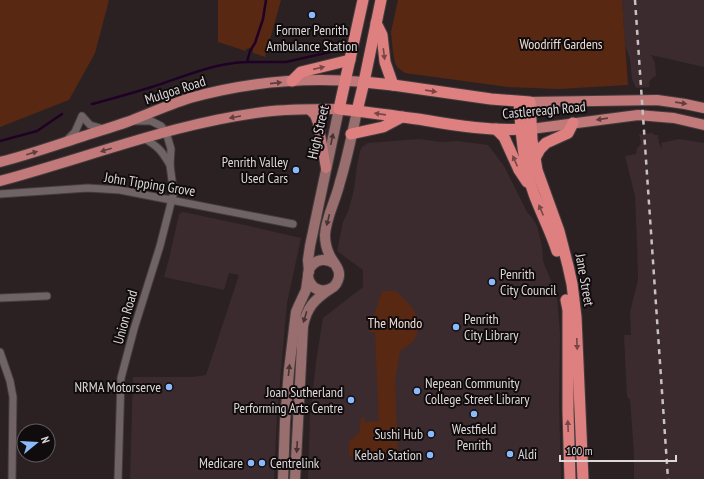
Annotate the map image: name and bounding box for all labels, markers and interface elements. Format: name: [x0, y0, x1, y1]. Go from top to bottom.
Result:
marker: Former Penrith Ambulance Station: [307, 10, 317, 20]
place label: Former Penrith Ambulance Station: [267, 21, 357, 55]
park label: Woodriff Gardens: [519, 35, 603, 53]
one-way arrow: [381, 48, 387, 60]
one-way arrow: [313, 64, 326, 70]
street label: Mulgoa Road: [142, 72, 208, 108]
one-way arrow: [270, 79, 282, 86]
one-way arrow: [425, 88, 437, 94]
street label: Castlereagh Road: [502, 97, 586, 123]
one-way arrow: [675, 100, 687, 106]
street label: High Street: [303, 103, 333, 161]
one-way arrow: [374, 111, 386, 117]
one-way arrow: [228, 114, 241, 120]
one-way arrow: [596, 116, 608, 122]
one-way arrow: [330, 132, 336, 145]
one-way arrow: [100, 147, 112, 153]
one-way arrow: [27, 150, 39, 156]
place label: Penrith Valley Used Cars: [222, 153, 289, 187]
one-way arrow: [512, 156, 518, 167]
marker: Penrith Valley Used Cars: [291, 165, 301, 175]
street label: John Tipping Grove: [102, 168, 197, 200]
one-way arrow: [538, 205, 544, 216]
one-way arrow: [325, 214, 331, 226]
street label: Jane Street: [571, 251, 598, 308]
place label: Penrith City Council: [500, 265, 557, 299]
marker: Penrith City Council: [487, 277, 497, 287]
street label: Union Road: [109, 288, 141, 346]
place label: Penrith City Library: [464, 310, 519, 344]
one-way arrow: [302, 311, 308, 323]
park label: The Mondo: [368, 314, 422, 332]
marker: Penrith City Library: [451, 322, 461, 332]
one-way arrow: [574, 338, 580, 351]
one-way arrow: [286, 364, 293, 376]
place label: Nepean Community College Street Library: [425, 374, 530, 408]
place label: NRMA Motorserve: [75, 378, 161, 396]
marker: NRMA Motorserve: [164, 382, 174, 392]
place label: Joan Sutherland Performing Arts Centre: [233, 383, 343, 417]
marker: Nepean Community College Street Library: [412, 386, 422, 396]
marker: Joan Sutherland Performing Arts Centre: [346, 395, 356, 405]
marker: Westfield Penrith: [469, 409, 479, 419]
place label: Westfield Penrith: [452, 420, 496, 454]
one-way arrow: [565, 420, 572, 432]
north arrow: [16, 423, 56, 463]
place label: Sushi Hub: [374, 425, 423, 443]
marker: Sushi Hub: [426, 429, 436, 439]
text: N: [38, 435, 53, 445]
scale bar: [560, 437, 676, 463]
one-way arrow: [293, 441, 300, 453]
text: 100 m: [566, 443, 593, 458]
place label: Aldi: [518, 445, 537, 463]
place label: Kebab Station: [355, 446, 422, 464]
marker: Aldi: [505, 449, 515, 459]
marker: Kebab Station: [425, 450, 435, 460]
place label: Medicare: [199, 454, 243, 472]
place label: Centrelink: [270, 454, 320, 472]
marker: Medicare: [246, 458, 256, 468]
marker: Centrelink: [257, 458, 267, 468]

